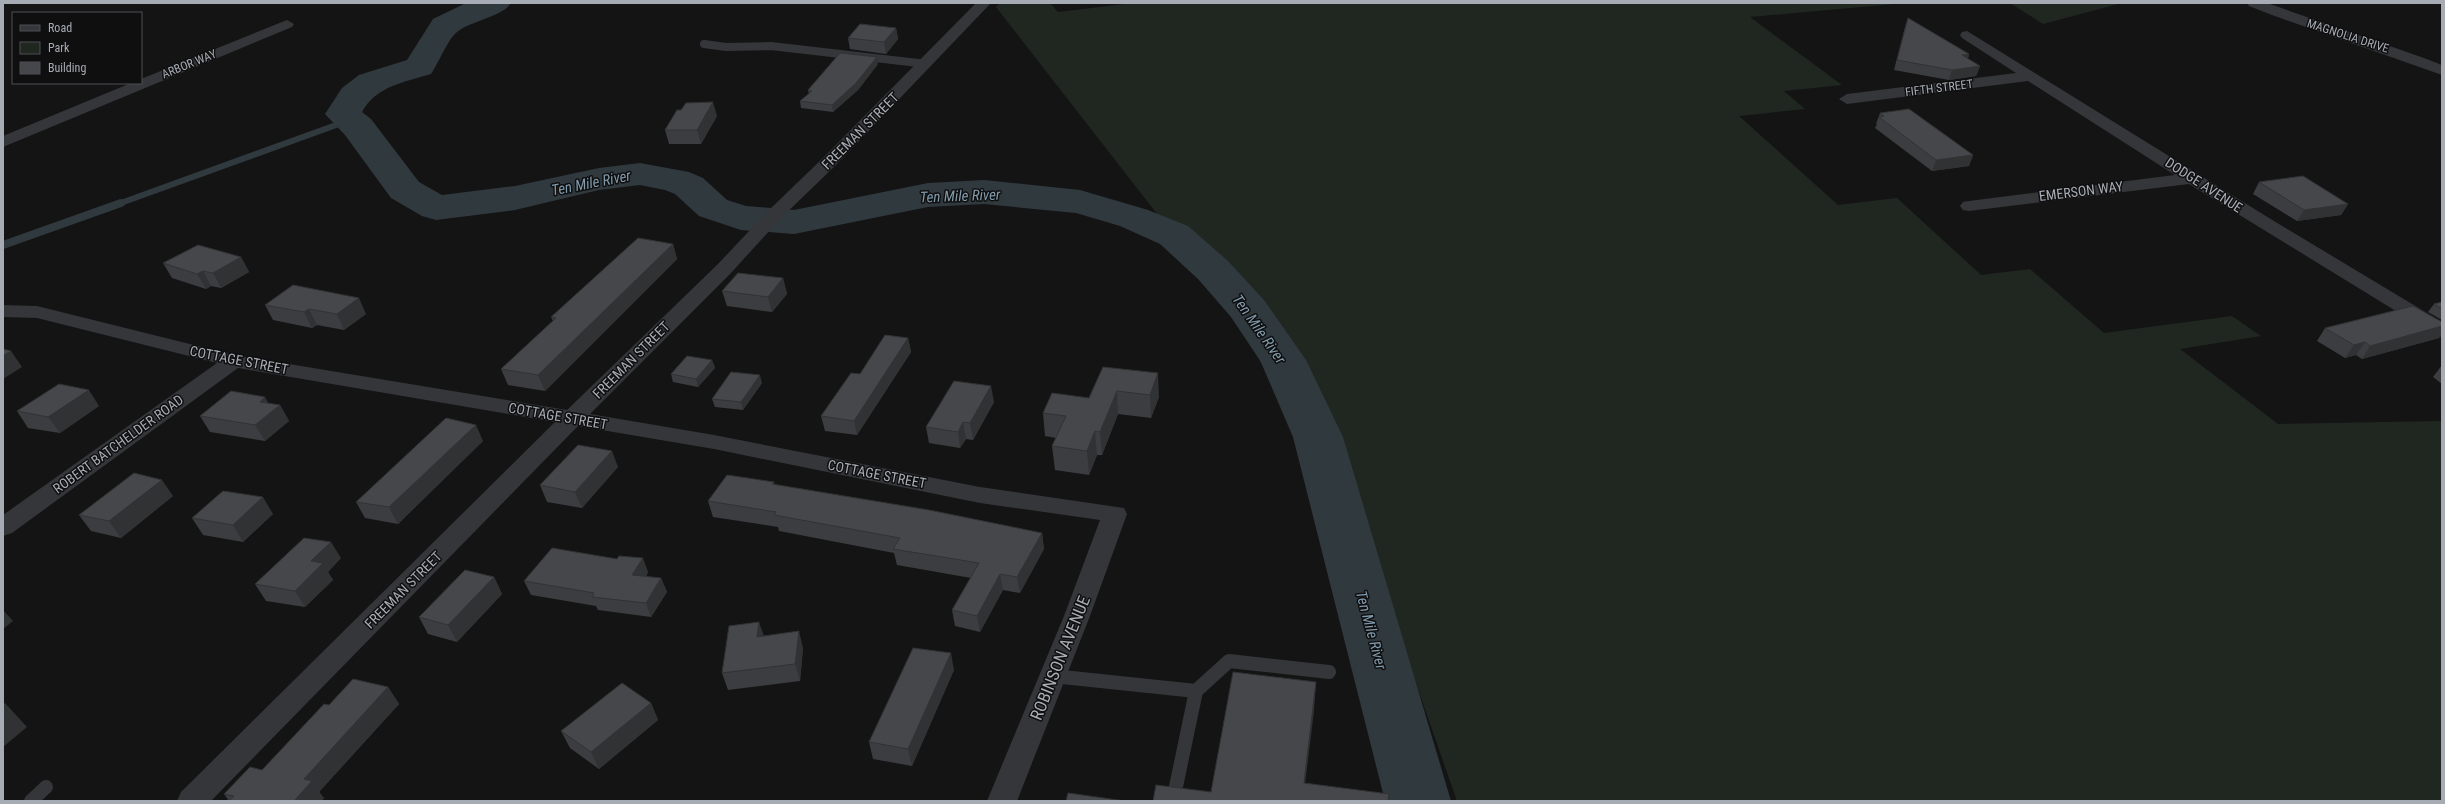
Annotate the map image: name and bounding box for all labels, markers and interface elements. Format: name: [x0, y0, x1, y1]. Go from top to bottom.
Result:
legend: [12, 12, 142, 84]
street label: MAGNOLIA DRIVE: [2305, 16, 2391, 56]
text: Road: [48, 21, 72, 35]
text: Park: [48, 41, 70, 55]
street label: ARBOR WAY: [160, 46, 219, 81]
text: Building: [48, 61, 86, 75]
street label: FIFTH STREET: [1904, 77, 1974, 99]
street label: FREEMAN STREET: [818, 89, 902, 173]
street label: DODGE AVENUE: [2162, 154, 2246, 216]
water label: Ten Mile River: [550, 166, 633, 200]
street label: EMERSON WAY: [2038, 178, 2125, 204]
water label: Ten Mile River: [919, 186, 1001, 206]
water label: Ten Mile River: [1229, 291, 1290, 368]
street label: FREEMAN STREET: [589, 318, 673, 402]
street label: COTTAGE STREET: [188, 343, 290, 377]
street label: ROBERT BATCHELDER ROAD: [50, 391, 186, 497]
street label: COTTAGE STREET: [507, 399, 609, 433]
street label: COTTAGE STREET: [826, 457, 928, 491]
street label: FREEMAN STREET: [361, 548, 445, 632]
water label: Ten Mile River: [1352, 589, 1390, 672]
street label: ROBINSON AVENUE: [1026, 593, 1094, 723]

